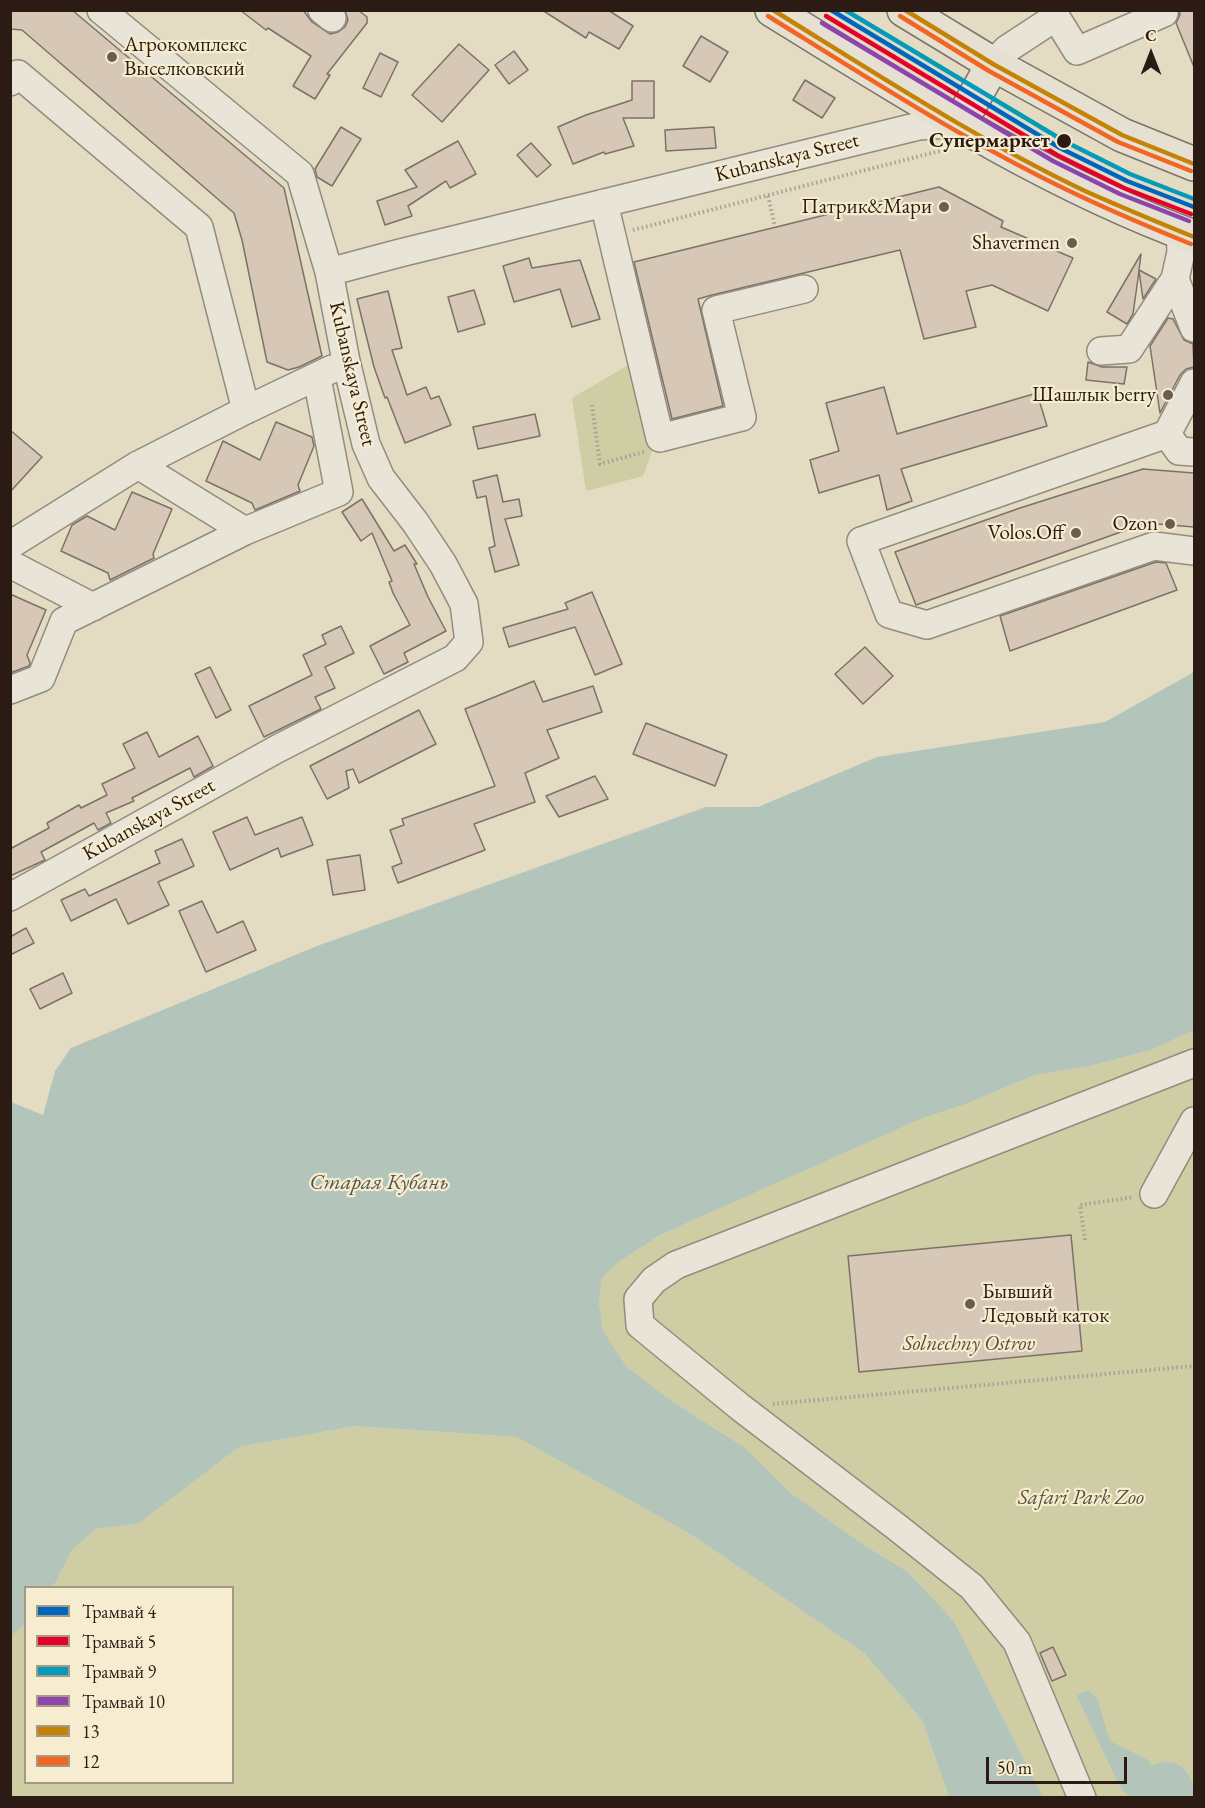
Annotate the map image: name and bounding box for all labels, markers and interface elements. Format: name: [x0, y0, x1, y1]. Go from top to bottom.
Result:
north arrow: [1121, 24, 1181, 84]
text: С: [1145, 25, 1157, 46]
place label: Агрокомплекс Выселковский: [124, 32, 247, 82]
marker: Агрокомплекс Выселковский: [105, 50, 119, 64]
street label: Kubanskaya Street: [712, 128, 862, 188]
place label: Супермаркет: [929, 128, 1050, 154]
marker: Супермаркет: [1055, 132, 1073, 150]
place label: Патрик&Мари: [801, 194, 932, 220]
marker: Патрик&Мари: [937, 200, 951, 214]
place label: Shavermen: [972, 230, 1060, 256]
marker: Shavermen: [1065, 236, 1079, 250]
street label: Kubanskaya Street: [323, 299, 381, 449]
place label: Шашлык berry: [1032, 382, 1156, 408]
marker: Шашлык berry: [1161, 388, 1175, 402]
place label: Ozon: [1113, 511, 1158, 537]
marker: Ozon: [1163, 517, 1177, 531]
place label: Volos.Off: [987, 520, 1064, 546]
marker: Volos.Off: [1069, 526, 1083, 540]
street label: Kubanskaya Street: [78, 773, 220, 867]
water label: Старая Кубань: [309, 1170, 449, 1196]
place label: Бывший Ледовый каток: [982, 1279, 1109, 1329]
marker: Бывший Ледовый каток: [963, 1297, 977, 1311]
park label: Solnechny Ostrov: [903, 1331, 1035, 1357]
park label: Safari Park Zoo: [1018, 1485, 1144, 1511]
legend: [24, 1586, 234, 1784]
text: Трамвай 4: [82, 1600, 156, 1623]
text: Трамвай 5: [82, 1630, 156, 1653]
text: Трамвай 9: [82, 1660, 156, 1683]
text: Трамвай 10: [82, 1690, 165, 1713]
text: 13: [82, 1720, 99, 1743]
scale bar: [989, 1745, 1130, 1783]
text: 12: [82, 1750, 99, 1773]
text: 50 m: [997, 1756, 1032, 1779]

